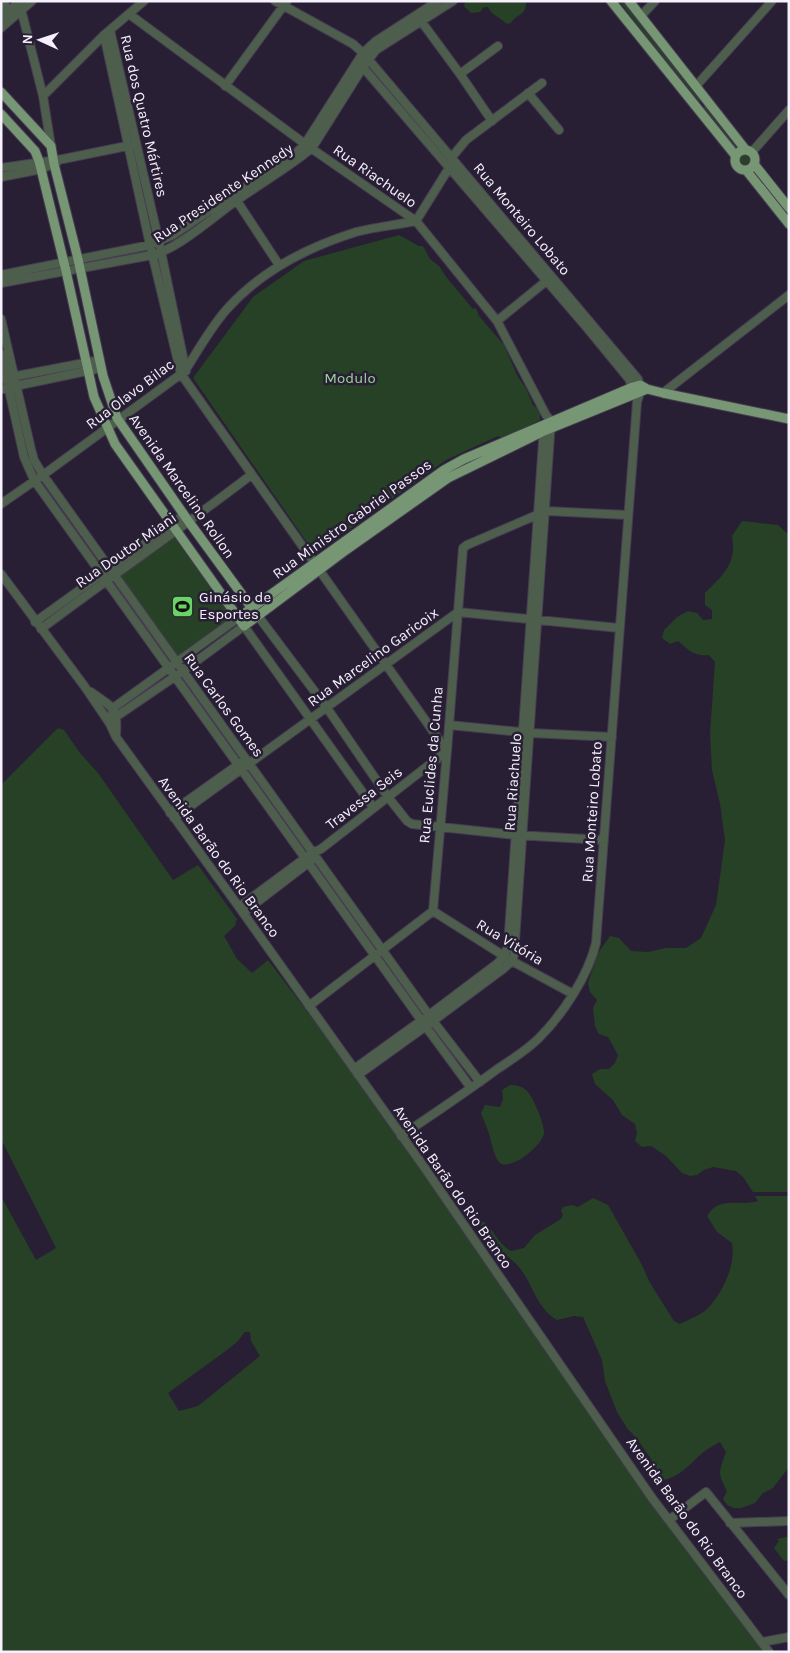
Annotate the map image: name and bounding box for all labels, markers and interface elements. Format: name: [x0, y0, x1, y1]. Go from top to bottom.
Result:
north arrow: [15, 15, 65, 65]
street label: Rua dos Quatro Mártires: [117, 33, 171, 199]
text: N: [19, 34, 36, 45]
street label: Rua Presidente Kennedy: [150, 139, 296, 247]
street label: Rua Riachuelo: [330, 141, 420, 211]
street label: Rua Monteiro Lobato: [470, 159, 574, 279]
street label: Rua Olavo Bilac: [82, 355, 178, 433]
park label: Modulo: [324, 369, 376, 387]
street label: Avenida Marcelino Rollon: [125, 410, 239, 562]
street label: Rua Ministro Gabriel Passos: [269, 455, 435, 583]
street label: Rua Doutor Miani: [72, 508, 180, 592]
place label: Ginásio de Esportes: [199, 588, 271, 623]
sports icon: Ginásio de Esportes: [171, 594, 195, 618]
street label: Rua Marcelino Garicoix: [304, 603, 442, 711]
street label: Rua Carlos Gomes: [180, 649, 268, 761]
street label: Rua Euclides da Cunha: [415, 686, 447, 844]
street label: Rua Riachuelo: [501, 732, 525, 832]
street label: Rua Monteiro Lobato: [578, 741, 606, 883]
street label: Travessa Seis: [322, 763, 406, 833]
street label: Avenida Barão do Rio Branco: [154, 773, 284, 941]
street label: Rua Vitória: [473, 915, 547, 969]
street label: Avenida Barão do Rio Branco: [390, 1102, 516, 1272]
street label: Avenida Barão do Rio Branco: [622, 1434, 752, 1602]

